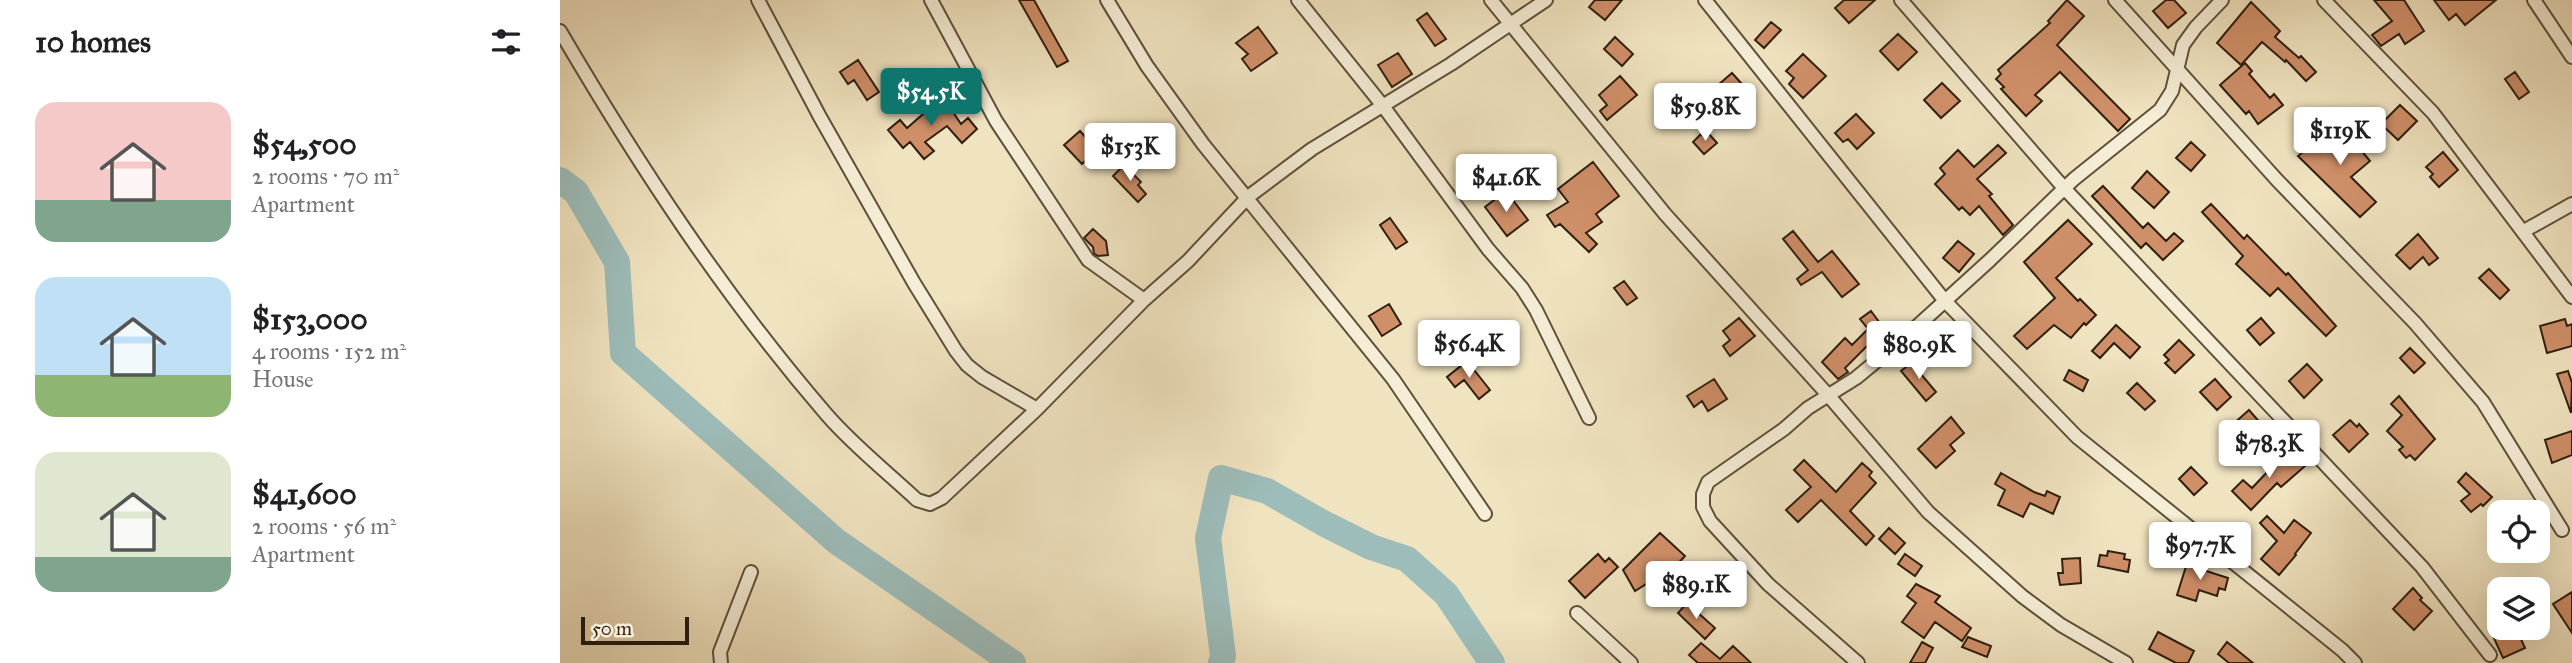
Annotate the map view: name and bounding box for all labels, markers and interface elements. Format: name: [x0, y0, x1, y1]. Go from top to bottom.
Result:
icon: filters: [487, 23, 525, 61]
text: 10 homes: [35, 24, 151, 60]
pin: $54.5K: [874, 68, 988, 128]
text: $54.5K: [897, 77, 965, 105]
pin: $59.8K: [1648, 83, 1762, 143]
text: $59.8K: [1670, 92, 1740, 120]
pin: $119K: [2291, 108, 2389, 167]
text: $119K: [2310, 116, 2370, 144]
pin: $153K: [1081, 124, 1179, 183]
text: $54,500: [252, 126, 357, 162]
icon: home: [91, 130, 175, 214]
text: $153K: [1101, 132, 1159, 160]
pin: $41.6K: [1449, 154, 1563, 214]
text: 2 rooms · 70 m²: [252, 162, 400, 190]
text: $41.6K: [1472, 163, 1540, 191]
text: Apartment: [252, 190, 355, 218]
text: $153,000: [252, 301, 368, 337]
icon: home: [91, 305, 175, 389]
pin: $56.4K: [1412, 320, 1526, 380]
pin: $80.9K: [1862, 322, 1976, 381]
text: $56.4K: [1434, 329, 1504, 357]
text: $80.9K: [1883, 330, 1955, 358]
text: 4 rooms · 152 m²: [252, 337, 406, 365]
text: House: [252, 365, 314, 393]
pin: $78.3K: [2212, 420, 2326, 480]
text: $78.3K: [2235, 429, 2303, 457]
text: $41,600: [252, 476, 357, 512]
icon: home: [91, 480, 175, 564]
map controls: [2487, 500, 2550, 640]
button: locate: [2487, 500, 2550, 563]
text: 2 rooms · 56 m²: [252, 512, 396, 540]
pin: $97.7K: [2143, 522, 2257, 582]
text: $97.7K: [2165, 531, 2235, 559]
text: Apartment: [252, 540, 355, 568]
pin: $89.1K: [1639, 562, 1753, 621]
text: $89.1K: [1662, 570, 1730, 598]
button: layers: [2487, 577, 2550, 640]
scale bar: [581, 614, 690, 646]
text: 50 m: [592, 617, 632, 640]

